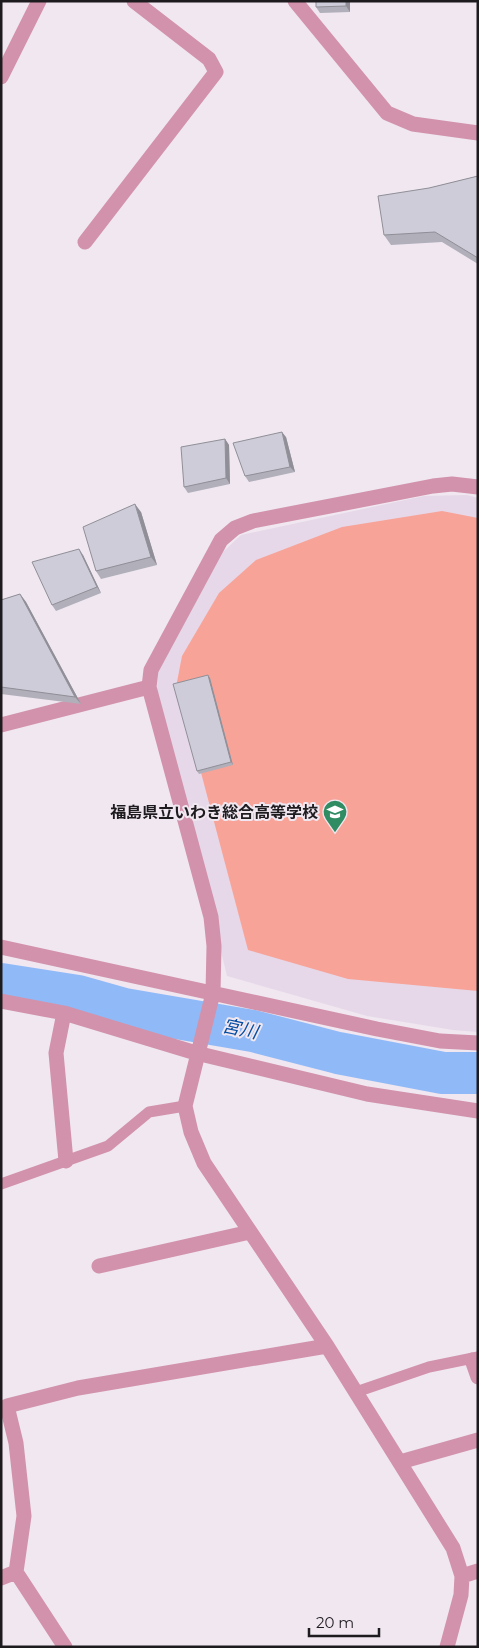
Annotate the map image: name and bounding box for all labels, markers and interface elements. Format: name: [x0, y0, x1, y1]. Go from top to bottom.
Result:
school or university icon: 福島県立いわき総合高等学校: [322, 799, 348, 833]
place label: 福島県立いわき総合高等学校: [110, 803, 318, 822]
water label: 宮川: [220, 1014, 262, 1044]
scale bar: [309, 1606, 379, 1638]
text: 20 m: [316, 1613, 354, 1632]

